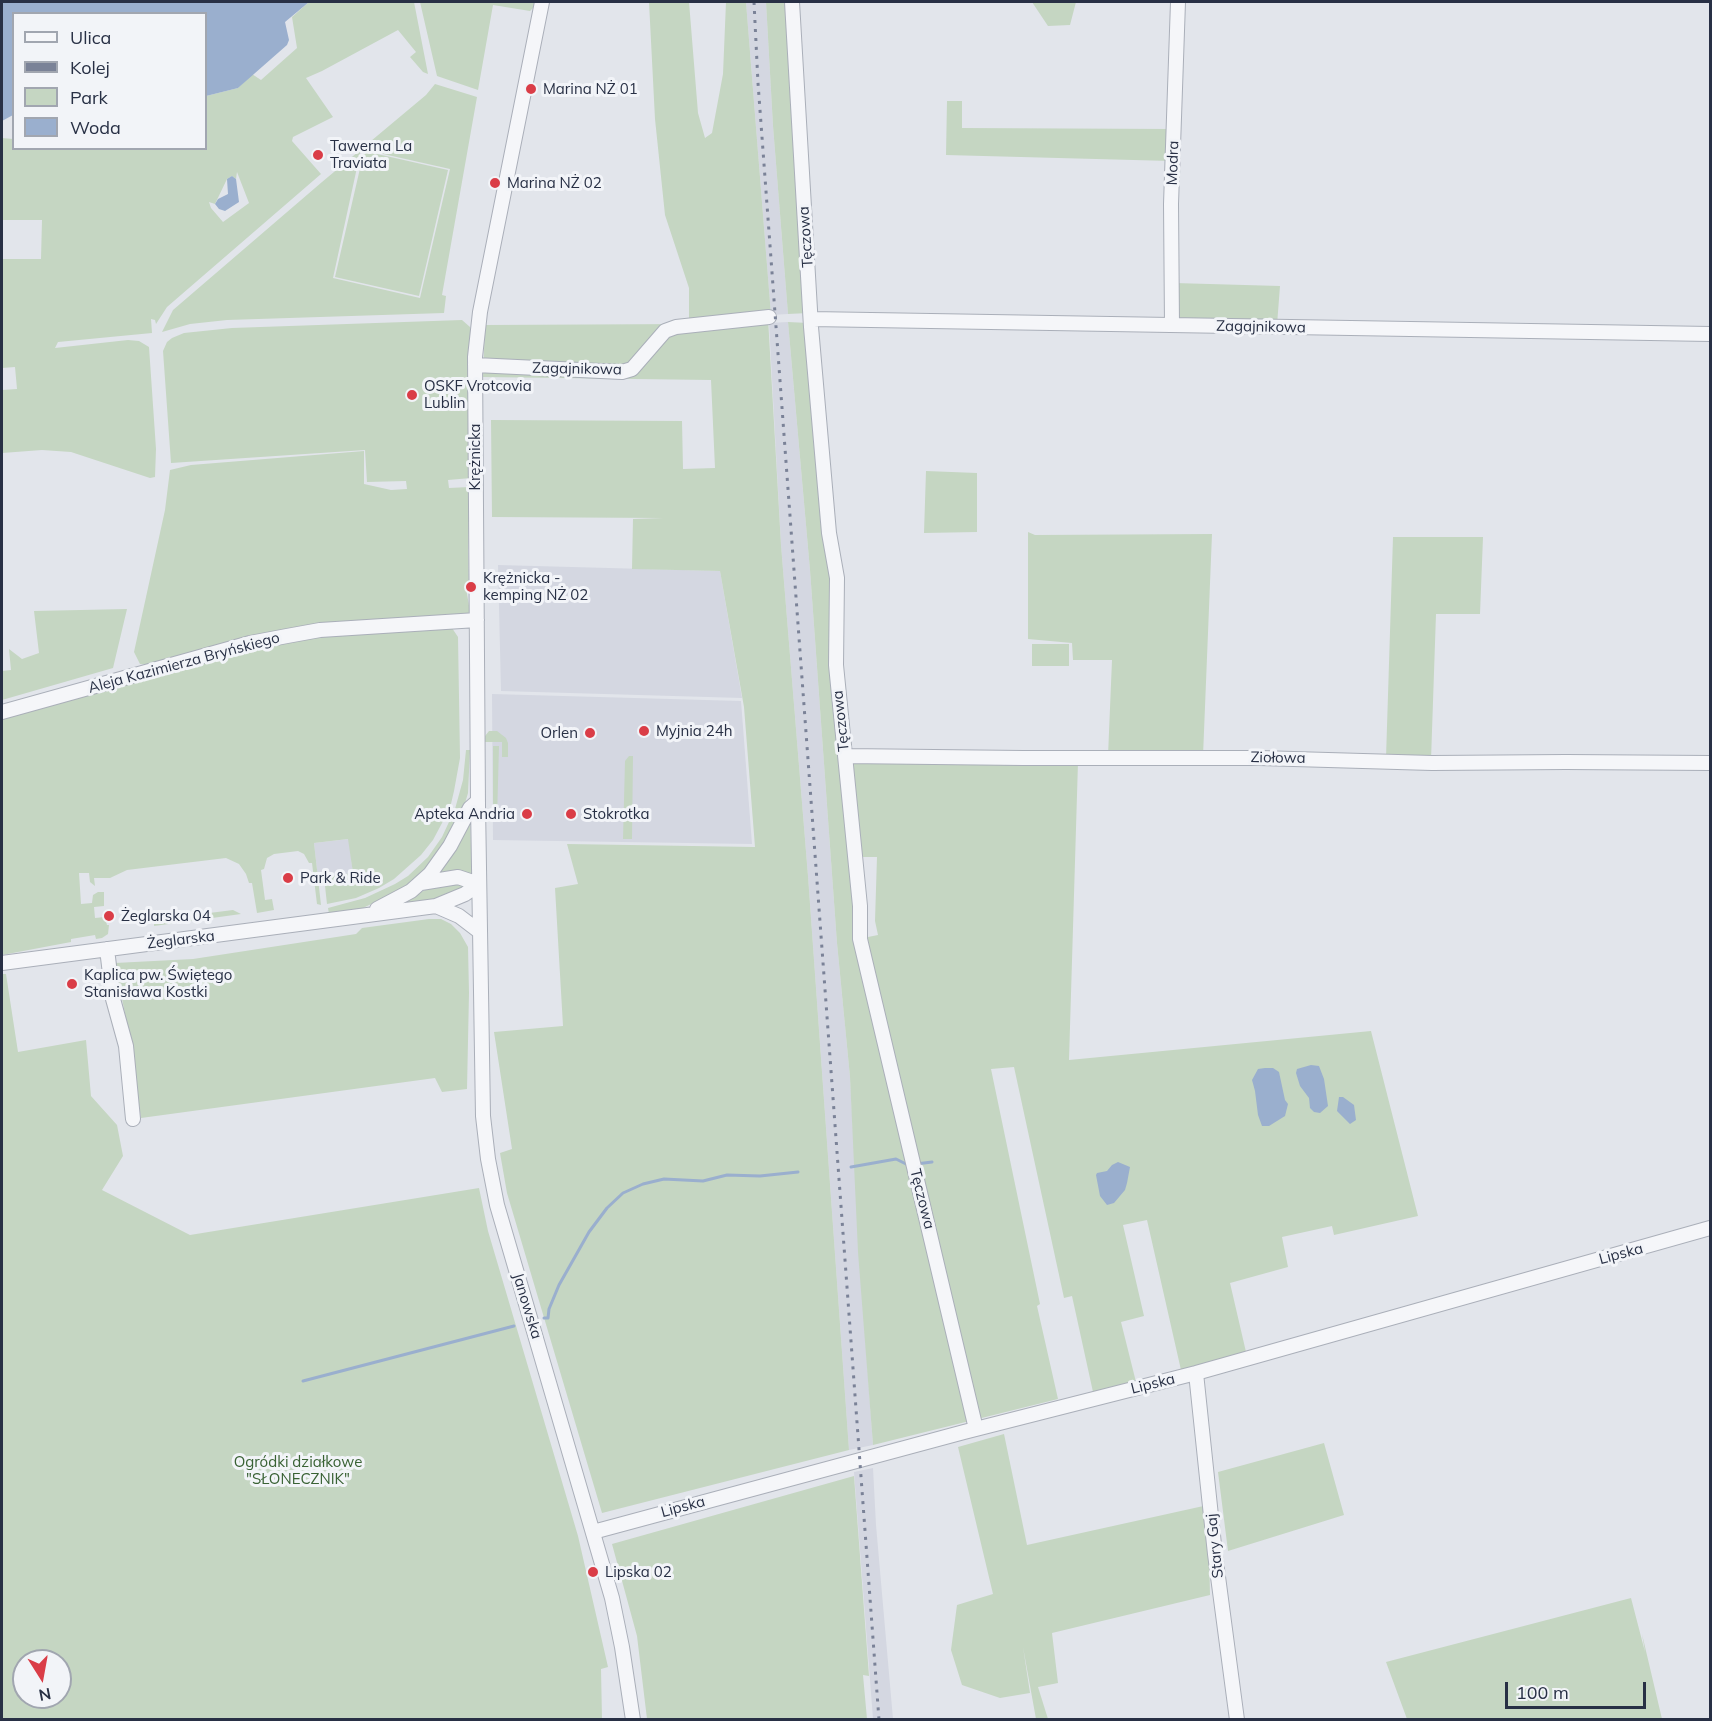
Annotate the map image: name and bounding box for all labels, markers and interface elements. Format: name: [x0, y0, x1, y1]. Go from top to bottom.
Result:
legend: [12, 12, 207, 150]
text: Ulica: [70, 26, 111, 49]
text: Kolej: [70, 56, 110, 79]
place label: Marina NŻ 01: [543, 80, 638, 98]
marker: Marina NŻ 01: [524, 82, 538, 96]
text: Park: [70, 86, 108, 109]
text: Woda: [70, 116, 121, 139]
place label: Tawerna La Traviata: [330, 137, 412, 172]
street label: Modra: [1163, 140, 1183, 186]
marker: Tawerna La Traviata: [311, 148, 325, 162]
place label: Marina NŻ 02: [507, 174, 602, 192]
marker: Marina NŻ 02: [488, 176, 502, 190]
street label: Tęczowa: [795, 206, 817, 268]
street label: Zagajnikowa: [1216, 317, 1306, 337]
street label: Zagajnikowa: [532, 359, 622, 379]
place label: OSKF Vrotcovia Lublin: [424, 377, 532, 412]
marker: OSKF Vrotcovia Lublin: [405, 388, 419, 402]
street label: Krężnicka: [466, 423, 484, 491]
place label: Krężnicka - kemping NŻ 02: [483, 569, 588, 604]
marker: Krężnicka - kemping NŻ 02: [464, 580, 478, 594]
street label: Aleja Kazimierza Bryńskiego: [86, 629, 282, 697]
street label: Tęczowa: [829, 689, 853, 753]
place label: Myjnia 24h: [656, 722, 732, 740]
place label: Orlen: [540, 724, 578, 742]
marker: Myjnia 24h: [637, 724, 651, 738]
marker: Orlen: [583, 726, 597, 740]
street label: Ziołowa: [1250, 749, 1306, 767]
place label: Apteka Andria: [414, 805, 515, 823]
place label: Stokrotka: [583, 805, 650, 823]
marker: Apteka Andria: [520, 807, 534, 821]
marker: Stokrotka: [564, 807, 578, 821]
place label: Park & Ride: [300, 869, 381, 887]
marker: Park & Ride: [281, 871, 295, 885]
place label: Żeglarska 04: [121, 907, 211, 925]
marker: Żeglarska 04: [102, 909, 116, 923]
street label: Żeglarska: [146, 927, 216, 953]
place label: Kaplica pw. Świętego Stanisława Kostki: [84, 966, 232, 1001]
marker: Kaplica pw. Świętego Stanisława Kostki: [65, 977, 79, 991]
street label: Tęczowa: [906, 1167, 938, 1231]
street label: Lipska: [1597, 1240, 1645, 1268]
street label: Janowska: [508, 1271, 546, 1341]
street label: Lipska: [1129, 1370, 1177, 1398]
park label: Ogródki działkowe "SŁONECZNIK": [234, 1453, 362, 1488]
street label: Lipska: [659, 1493, 707, 1521]
street label: Stary Gaj: [1203, 1513, 1227, 1579]
place label: Lipska 02: [605, 1563, 672, 1581]
marker: Lipska 02: [586, 1565, 600, 1579]
north arrow: [12, 1649, 72, 1709]
scale bar: [1508, 1670, 1649, 1708]
text: 100 m: [1516, 1681, 1569, 1704]
text: N: [37, 1684, 53, 1706]

